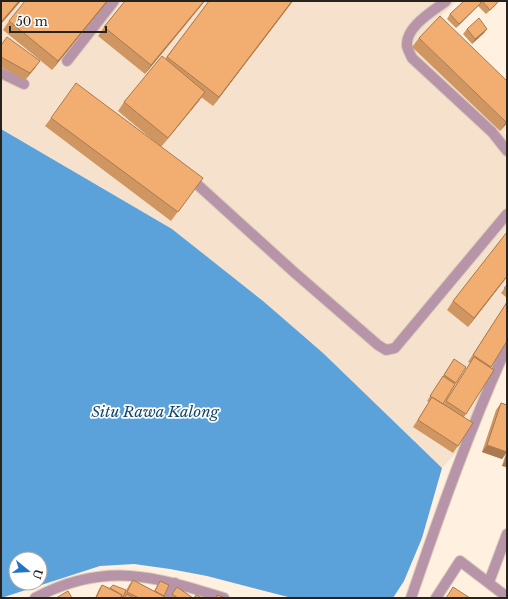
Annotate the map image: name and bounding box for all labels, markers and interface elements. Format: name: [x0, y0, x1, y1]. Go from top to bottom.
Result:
scale bar: [10, 8, 106, 34]
text: 50 m: [16, 14, 48, 29]
water label: Situ Rawa Kalong: [91, 402, 220, 421]
north arrow: [8, 551, 48, 591]
text: U: [29, 567, 46, 581]

